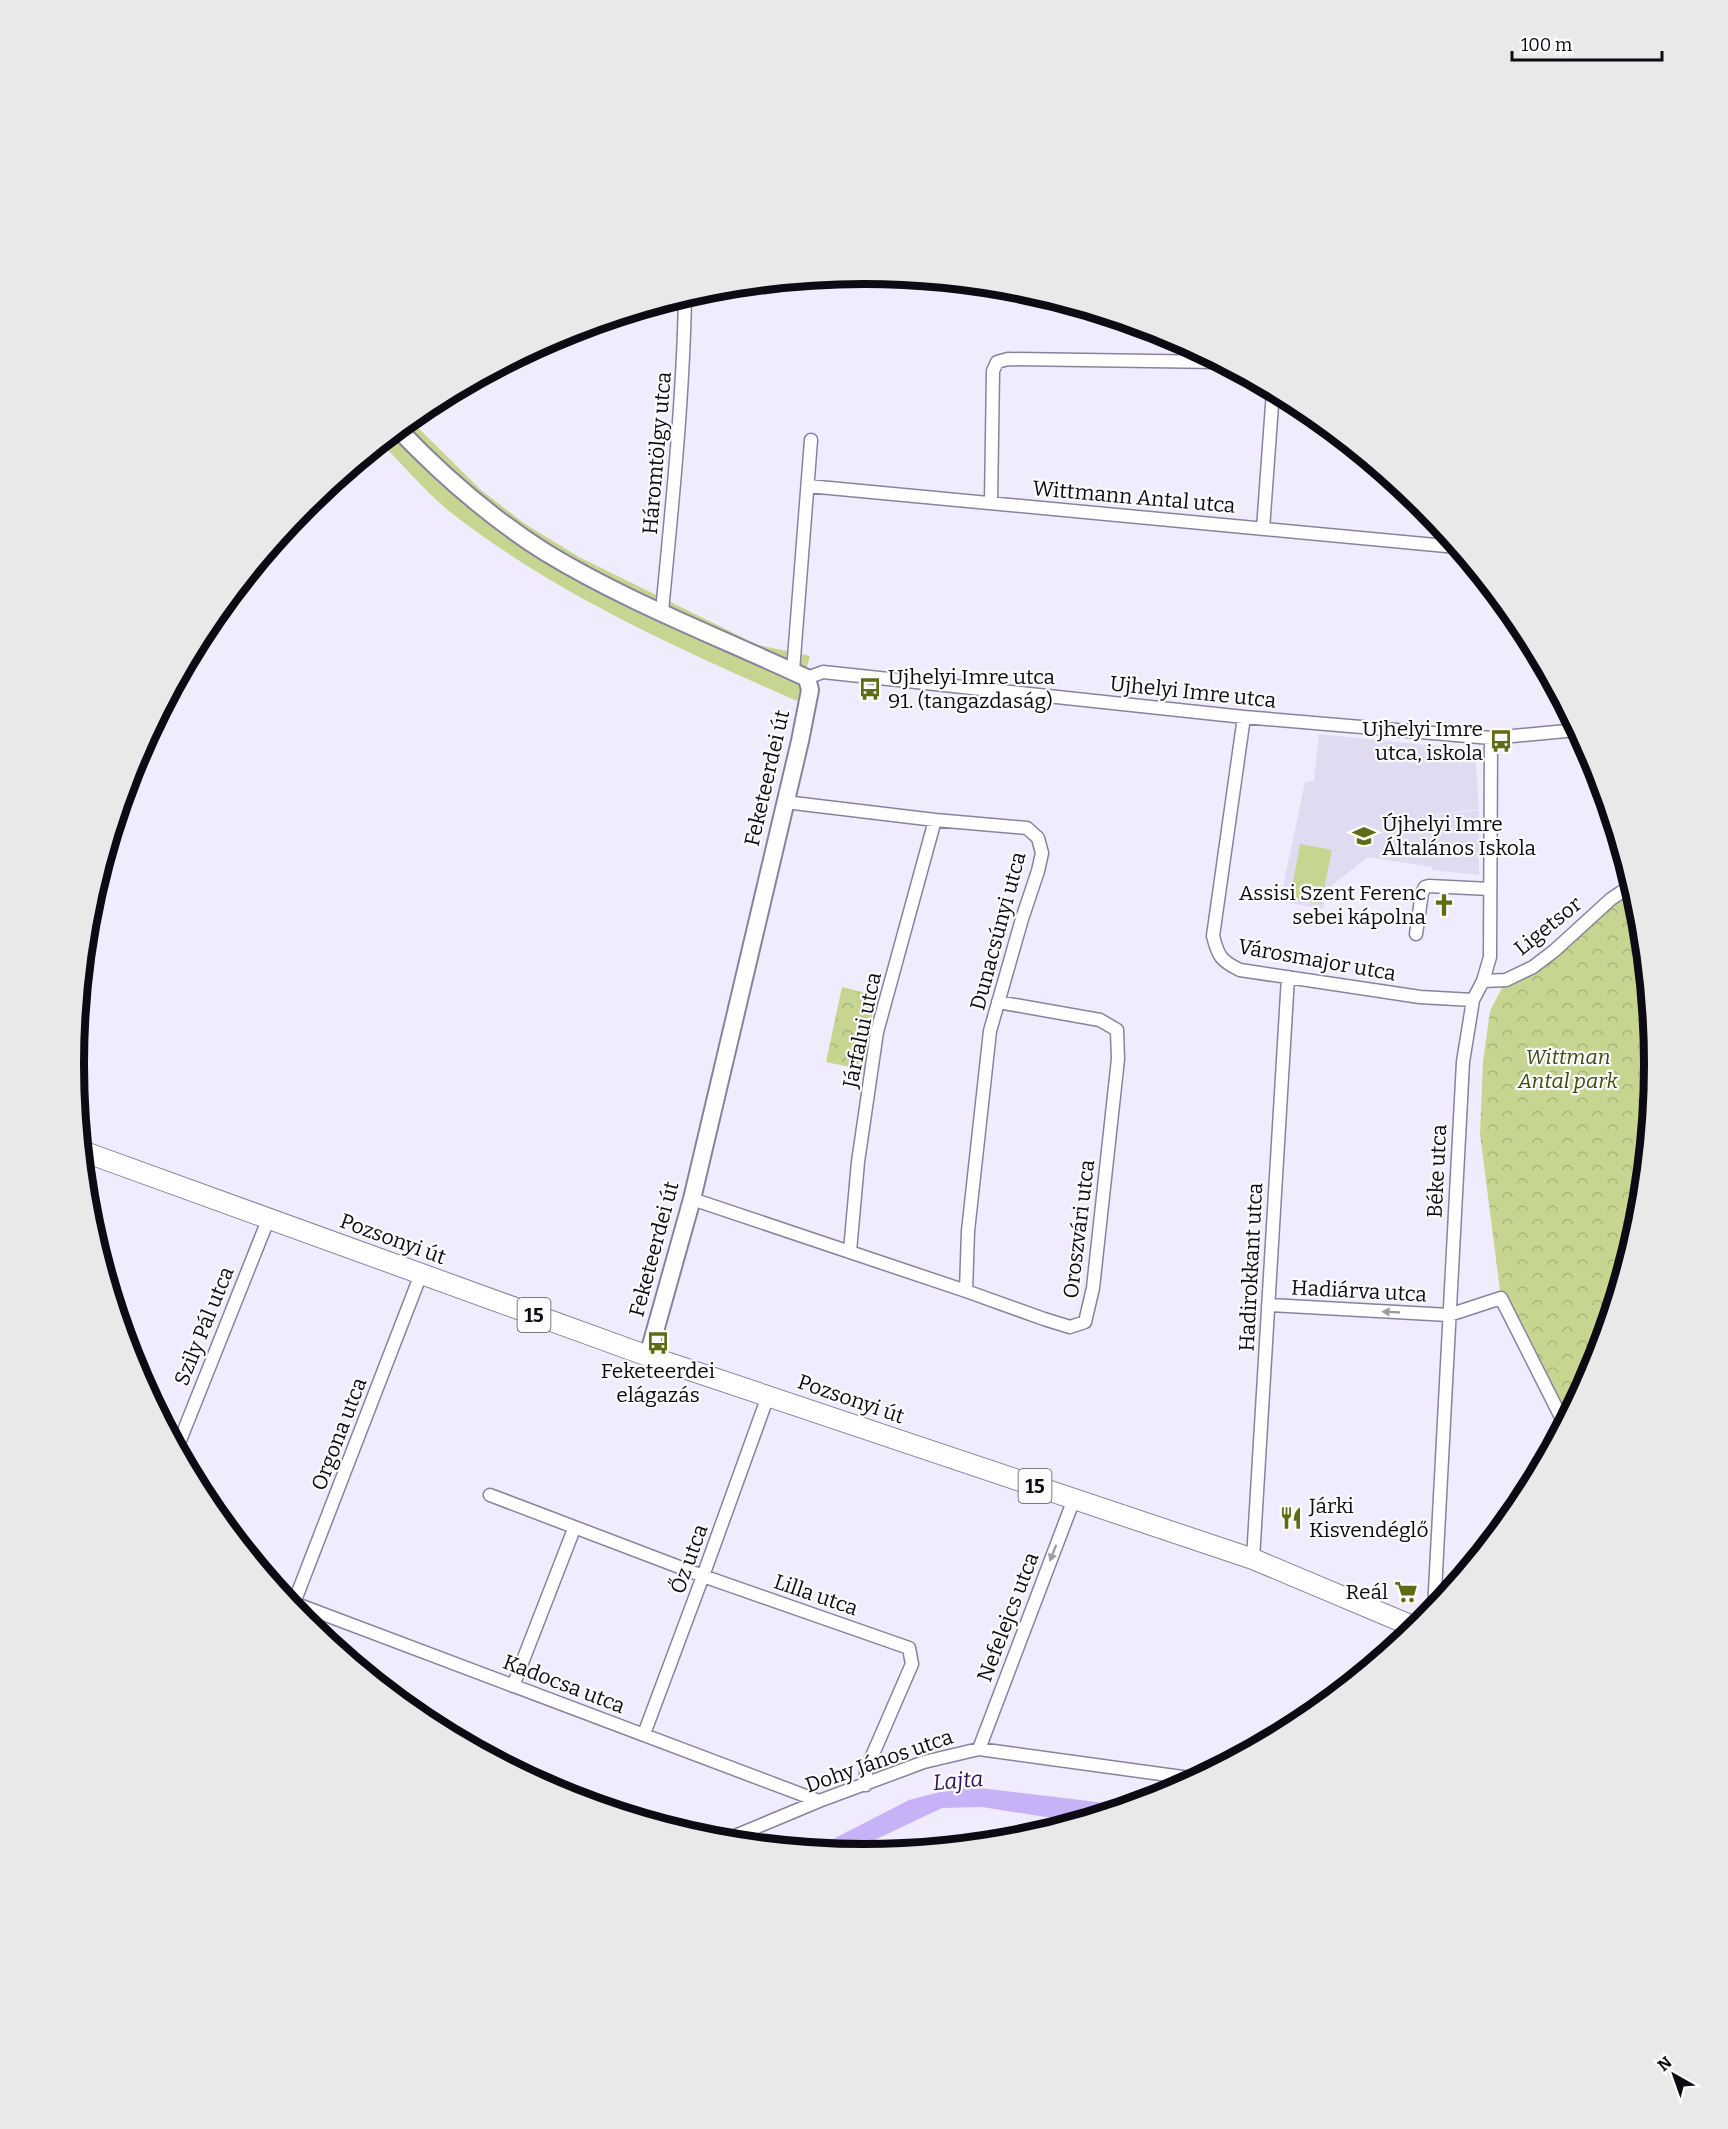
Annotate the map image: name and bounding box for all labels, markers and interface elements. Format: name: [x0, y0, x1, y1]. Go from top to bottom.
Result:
scale bar: [1512, 24, 1662, 62]
text: 100 m: [1521, 34, 1572, 56]
street label: Háromtölgy utca: [637, 370, 677, 535]
street label: Wittmann Antal utca: [1032, 475, 1237, 519]
place label: Ujhelyi Imre utca 91. (tangazdaság): [888, 664, 1056, 714]
street label: Ujhelyi Imre utca: [1109, 670, 1278, 714]
bus stop icon: Ujhelyi Imre utca 91. (tangazdaság): [857, 676, 883, 702]
street label: Feketeerdei út: [739, 707, 795, 849]
place label: Ujhelyi Imre utca, iskola: [1362, 716, 1483, 766]
bus stop icon: Ujhelyi Imre utca, iskola: [1488, 728, 1514, 754]
place label: Újhelyi Imre Általános Iskola: [1382, 811, 1537, 861]
school or university icon: Újhelyi Imre Általános Iskola: [1351, 823, 1377, 849]
street label: Dunacsúnyi utca: [964, 849, 1032, 1013]
place label: Assisi Szent Ferenc sebei kápolna: [1239, 880, 1427, 930]
street label: Ligetsor: [1509, 891, 1587, 961]
church icon: Assisi Szent Ferenc sebei kápolna: [1431, 892, 1457, 918]
street label: Városmajor utca: [1236, 933, 1399, 987]
street label: Járfalui utca: [837, 969, 887, 1091]
park label: Wittman Antal park: [1517, 1044, 1619, 1094]
street label: Béke utca: [1422, 1123, 1452, 1219]
street label: Oroszvári utca: [1058, 1158, 1100, 1300]
street label: Feketeerdei út: [623, 1178, 685, 1320]
street label: Hadirokkant utca: [1234, 1181, 1268, 1352]
street label: Pozsonyi út: [336, 1208, 450, 1270]
street label: Szily Pál utca: [168, 1262, 240, 1389]
street label: Hadiárva utca: [1291, 1274, 1428, 1308]
road number: 15: [518, 1298, 550, 1332]
one-way arrow: [1381, 1307, 1400, 1316]
bus stop icon: Feketeerdei elágazás: [645, 1330, 671, 1356]
place label: Feketeerdei elágazás: [601, 1358, 715, 1408]
street label: Pozsonyi út: [794, 1369, 908, 1429]
street label: Orgona utca: [306, 1373, 373, 1494]
road number: 15: [1018, 1469, 1052, 1503]
place label: Járki Kisvendéglő: [1308, 1493, 1428, 1543]
restaurant icon: Járki Kisvendéglő: [1278, 1505, 1304, 1531]
street label: Őz utca: [664, 1520, 714, 1597]
one-way arrow: [1048, 1545, 1058, 1563]
street label: Nefelejcs utca: [971, 1548, 1045, 1685]
street label: Lilla utca: [771, 1569, 862, 1622]
place label: Reál: [1346, 1579, 1388, 1605]
supermarket icon: Reál: [1393, 1579, 1419, 1605]
street label: Kadocsa utca: [499, 1649, 629, 1719]
street label: Dohy János utca: [802, 1723, 957, 1798]
water label: Lajta: [932, 1765, 984, 1796]
north arrow: [1644, 2045, 1704, 2105]
text: N: [1654, 2053, 1676, 2075]

